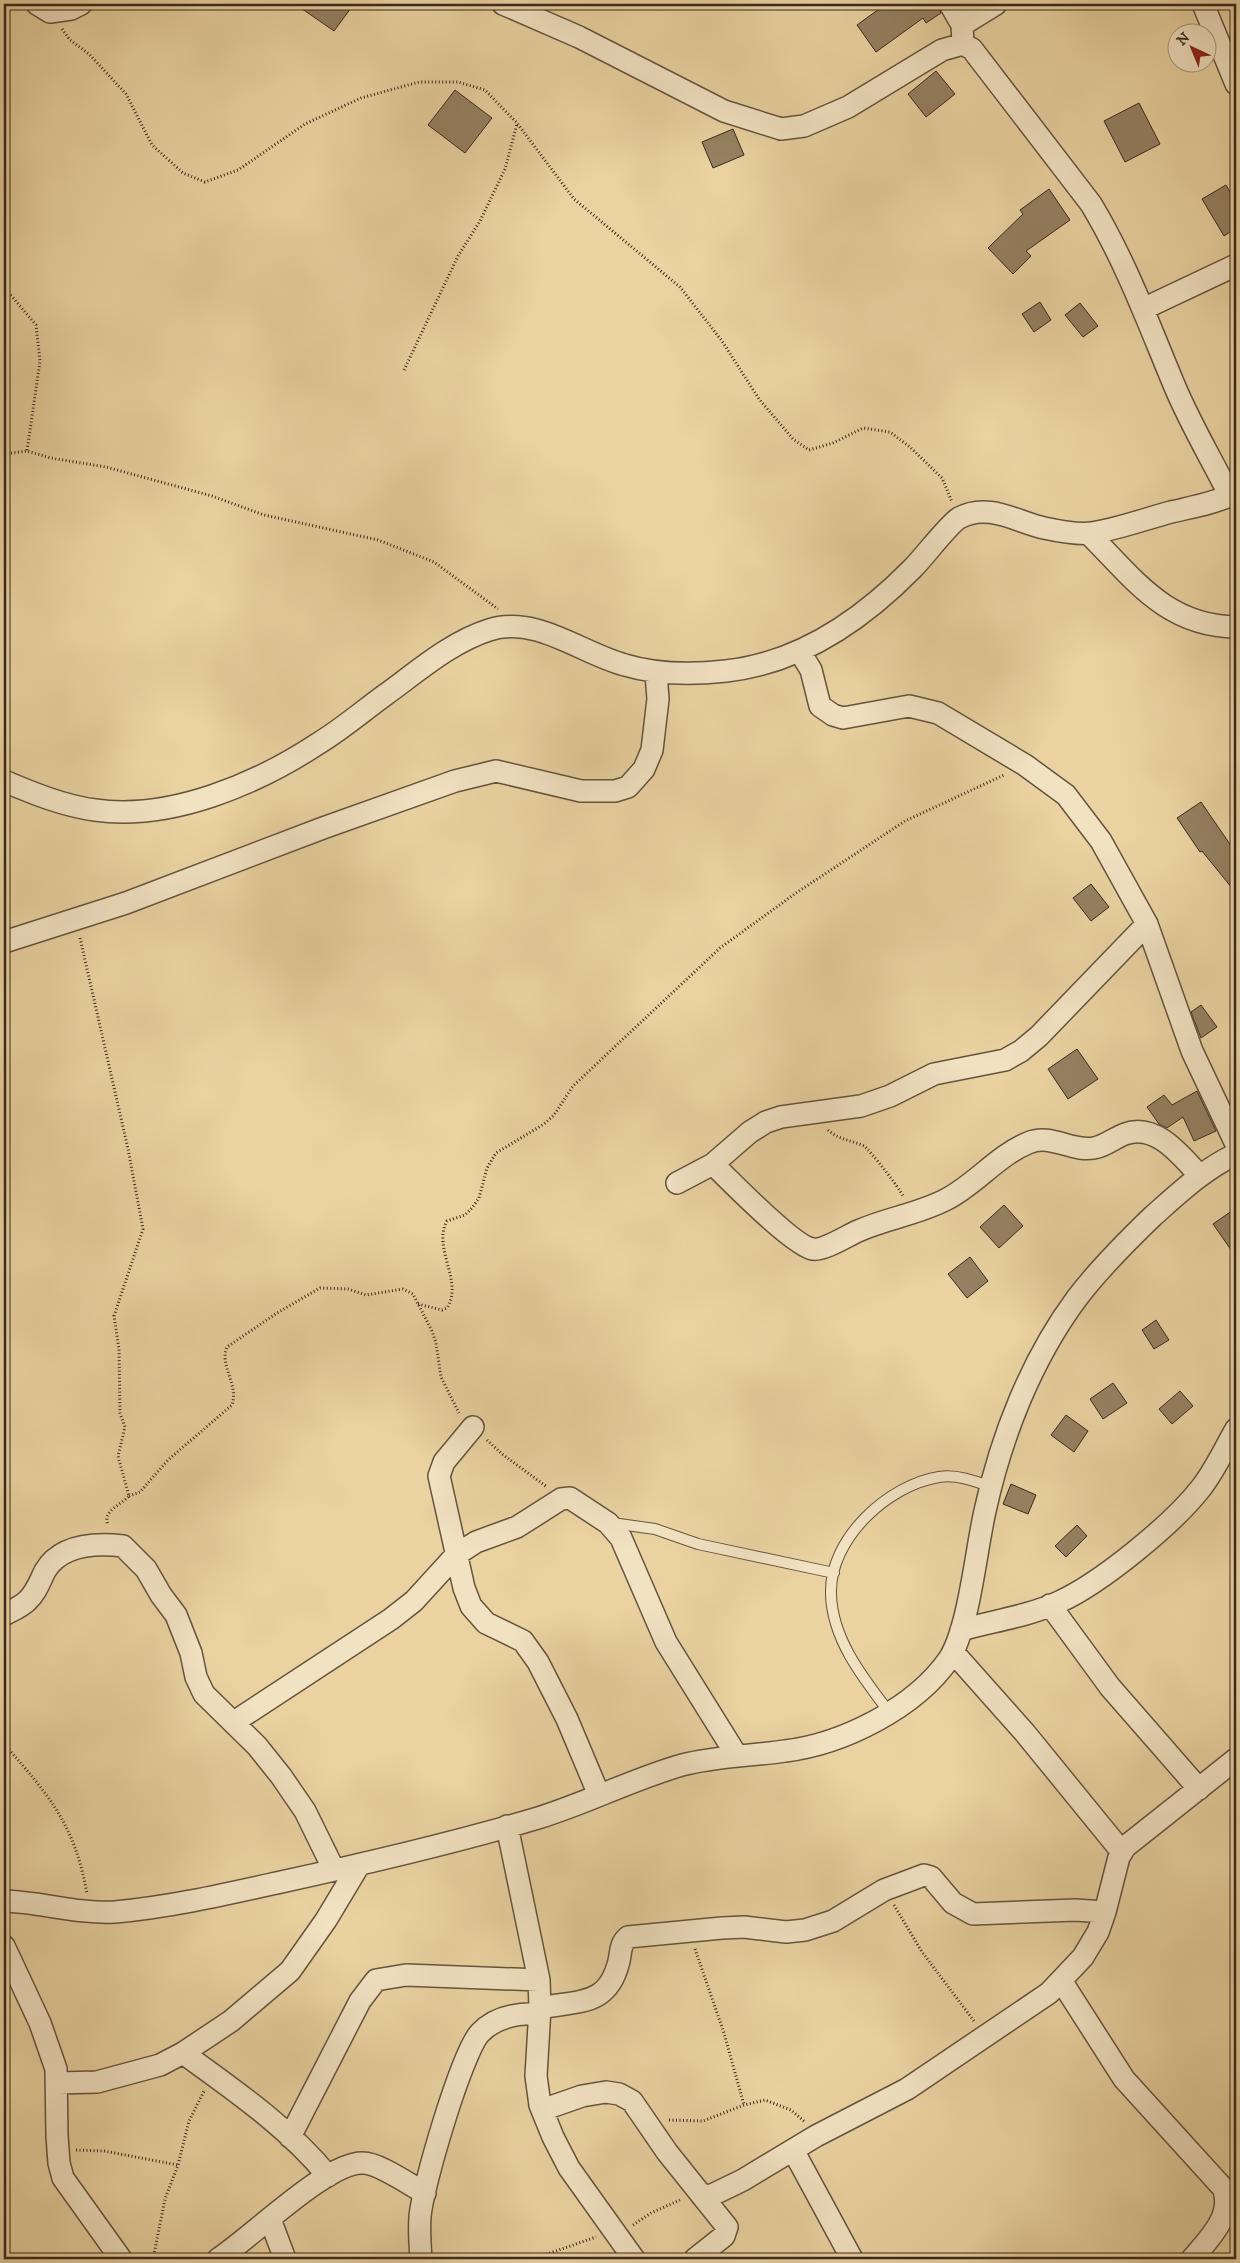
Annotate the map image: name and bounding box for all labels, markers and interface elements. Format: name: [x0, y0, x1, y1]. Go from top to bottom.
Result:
north arrow: [1168, 22, 1218, 72]
text: N: [1173, 29, 1194, 50]

